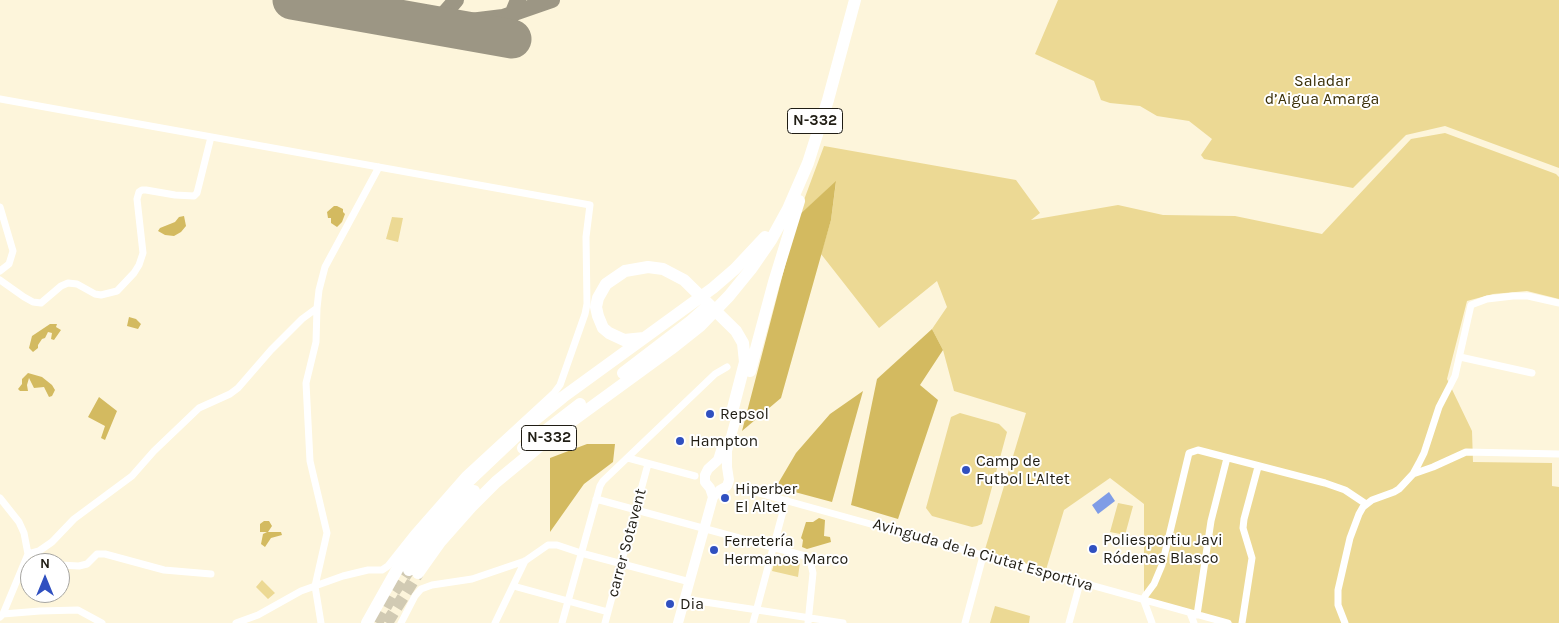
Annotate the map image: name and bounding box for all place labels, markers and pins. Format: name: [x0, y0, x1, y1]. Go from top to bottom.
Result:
place label: Repsol: [720, 404, 769, 424]
marker: Repsol: [704, 408, 716, 420]
place label: Hampton: [690, 431, 758, 451]
marker: Hampton: [674, 435, 686, 447]
place label: Camp de Futbol L'Altet: [976, 451, 1070, 489]
marker: Camp de Futbol L'Altet: [960, 464, 972, 476]
place label: Hiperber El Altet: [735, 479, 797, 517]
marker: Hiperber El Altet: [719, 492, 731, 504]
place label: Poliesportiu Javi Ródenas Blasco: [1103, 530, 1223, 568]
place label: Ferretería Hermanos Marco: [724, 531, 848, 569]
marker: Poliesportiu Javi Ródenas Blasco: [1087, 543, 1099, 555]
marker: Ferretería Hermanos Marco: [708, 544, 720, 556]
place label: Dia: [680, 594, 704, 614]
marker: Dia: [664, 598, 676, 610]

